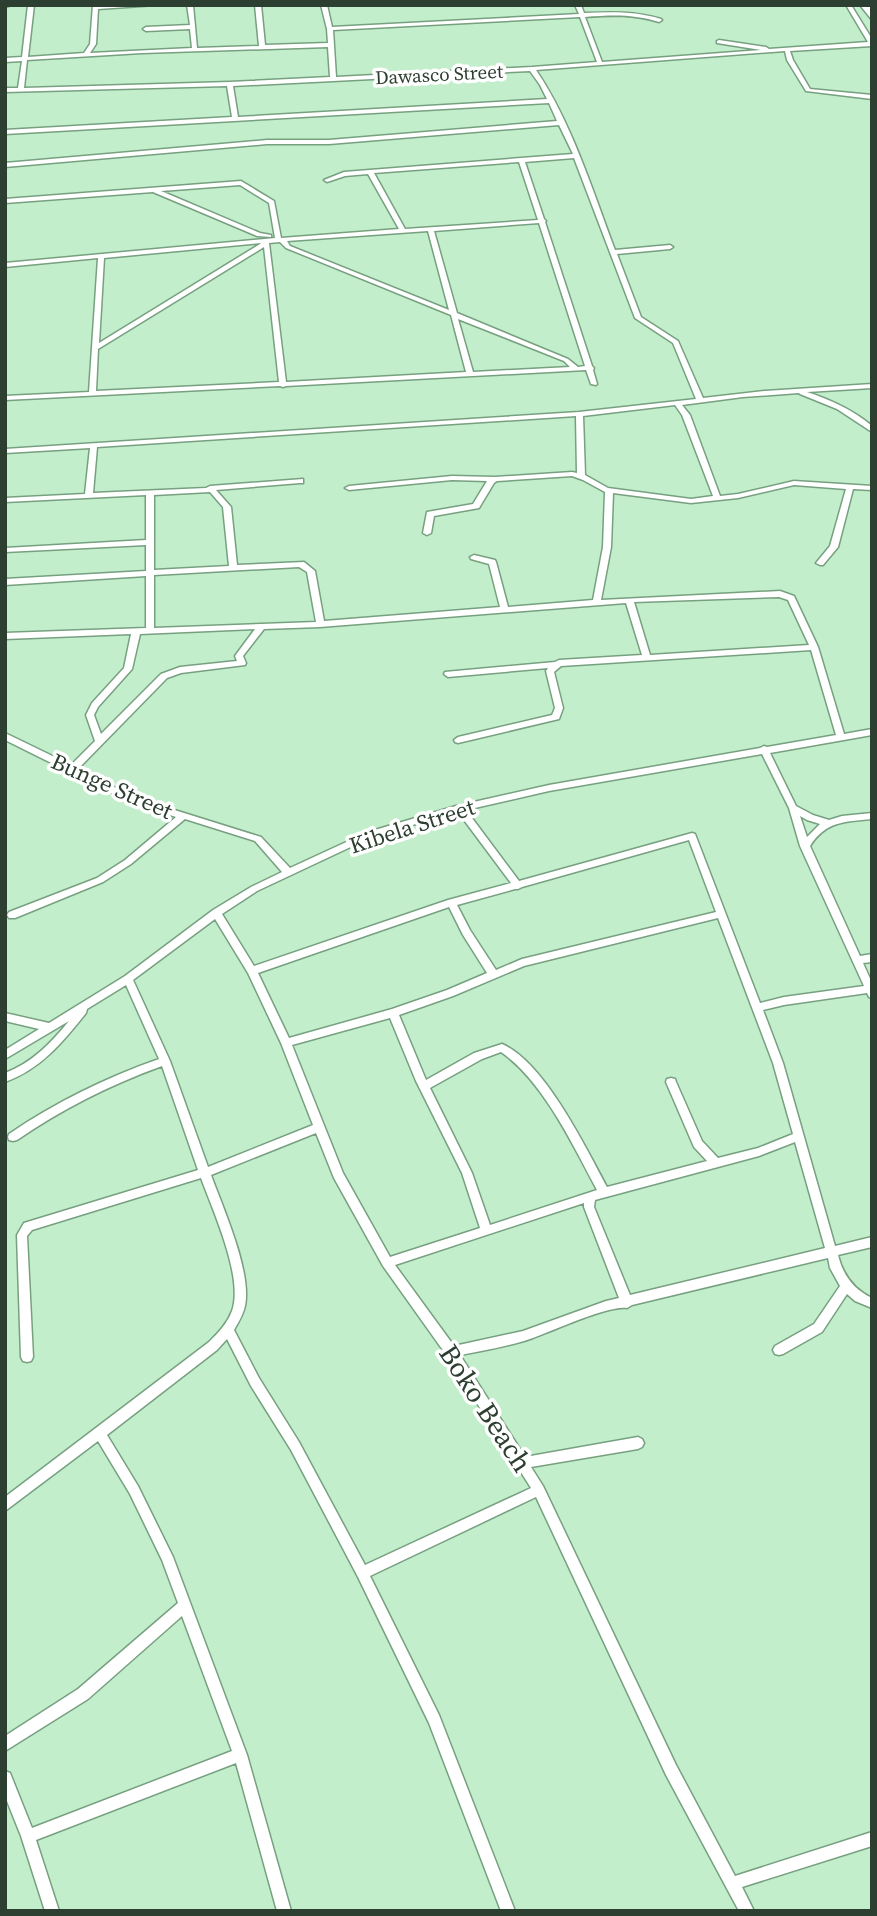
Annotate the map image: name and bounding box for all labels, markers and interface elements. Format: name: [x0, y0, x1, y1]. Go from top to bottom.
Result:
street label: Dawasco Street: [374, 58, 504, 90]
street label: Bunge Street: [46, 745, 178, 827]
street label: Kibela Street: [345, 791, 479, 861]
street label: Boko Beach: [430, 1337, 542, 1479]

